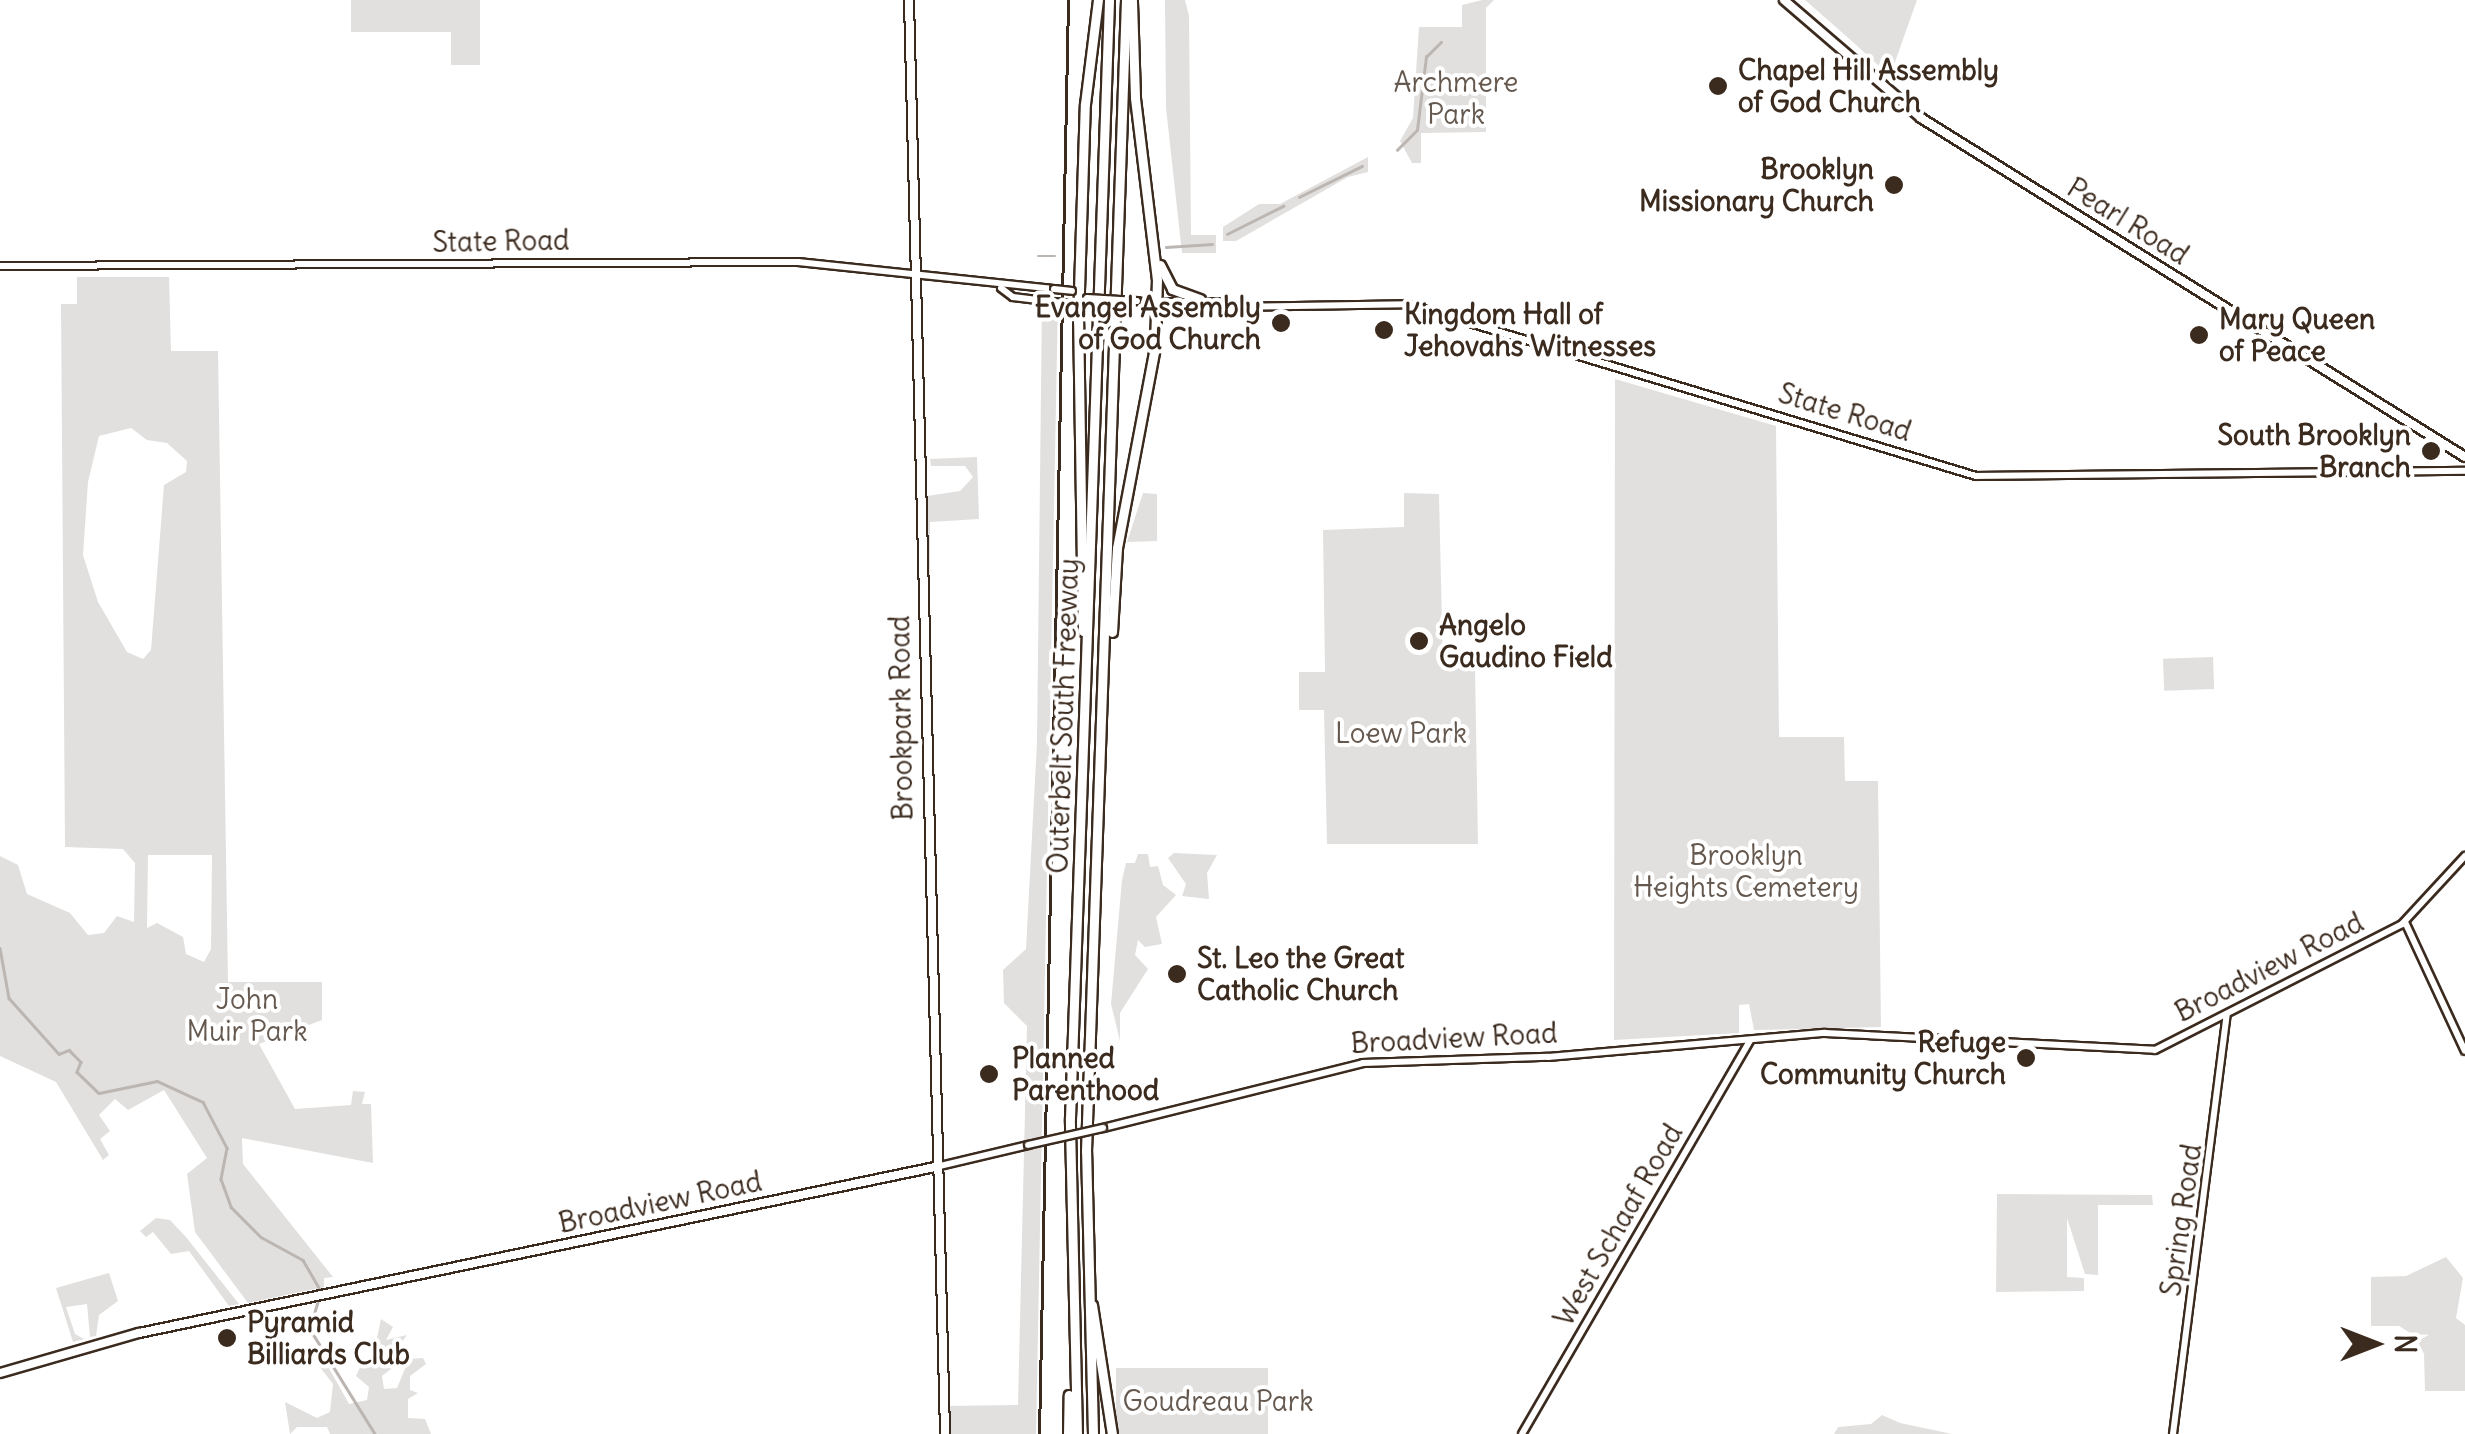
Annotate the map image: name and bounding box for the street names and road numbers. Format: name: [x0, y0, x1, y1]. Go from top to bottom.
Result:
street label: Pearl Road: [2061, 170, 2195, 272]
street label: State Road: [432, 223, 570, 259]
street label: State Road: [1775, 376, 1915, 448]
street label: Outerbelt South Freeway: [1041, 558, 1085, 874]
street label: Brookpark Road: [882, 615, 920, 821]
street label: Broadview Road: [2169, 905, 2369, 1029]
street label: Broadview Road: [1350, 1016, 1558, 1060]
street label: West Schaaf Road: [1547, 1118, 1689, 1332]
street label: Spring Road: [2154, 1142, 2208, 1298]
street label: Broadview Road: [555, 1164, 765, 1240]

